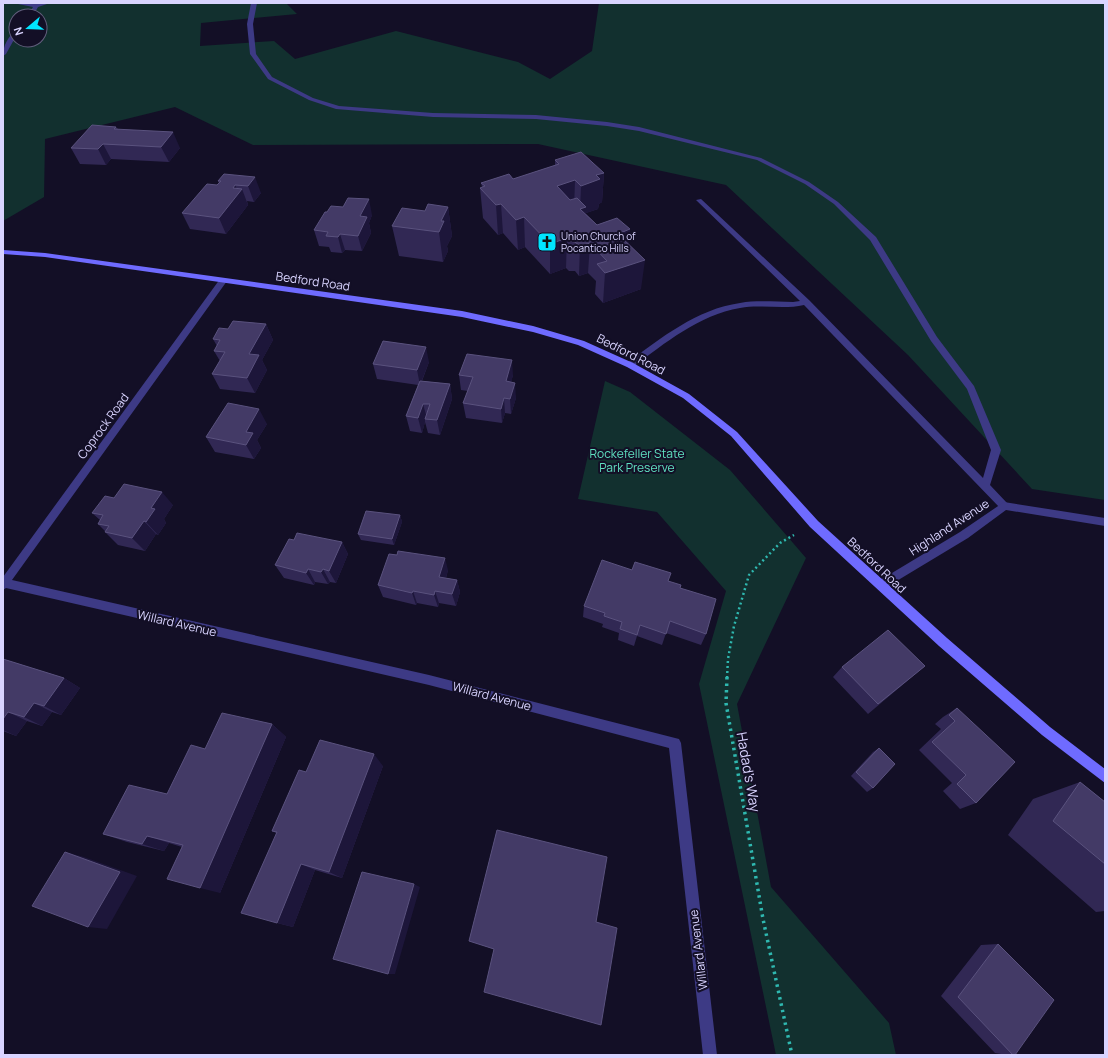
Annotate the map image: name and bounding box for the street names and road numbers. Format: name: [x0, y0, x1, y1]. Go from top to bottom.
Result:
street label: Bedford Road: [275, 267, 351, 295]
street label: Bedford Road: [594, 329, 668, 379]
street label: Coprock Road: [73, 390, 133, 462]
street label: Highland Avenue: [906, 495, 992, 559]
street label: Bedford Road: [844, 533, 910, 597]
street label: Willard Avenue: [136, 606, 218, 640]
street label: Willard Avenue: [451, 677, 533, 715]
street label: Hadad's Way: [733, 730, 766, 814]
street label: Willard Avenue: [685, 909, 711, 991]

